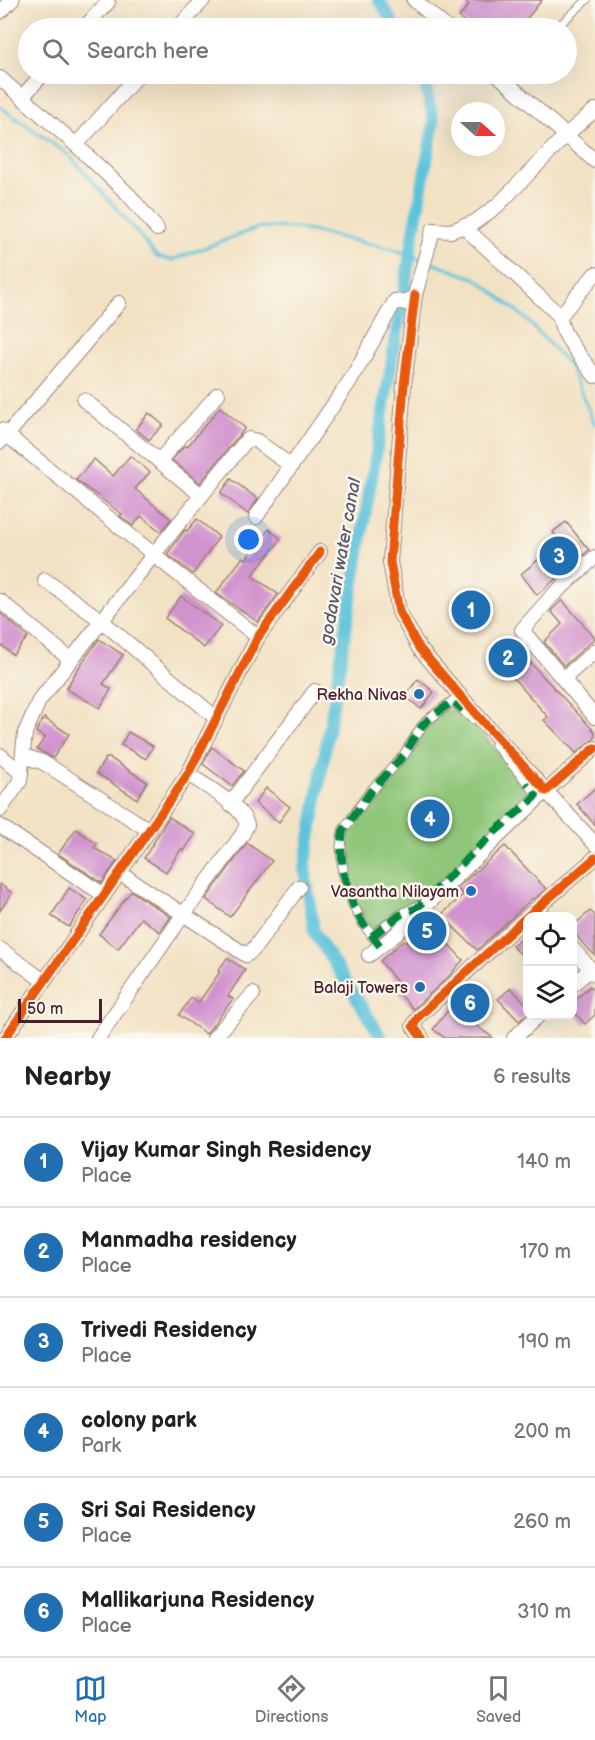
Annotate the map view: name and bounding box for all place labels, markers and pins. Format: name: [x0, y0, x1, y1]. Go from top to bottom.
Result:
pin: 3: [540, 534, 578, 578]
pin: 1: [452, 588, 490, 632]
pin: 2: [488, 636, 528, 680]
place label: Rekha Nivas: [316, 686, 407, 705]
marker: Rekha Nivas: [412, 687, 426, 701]
pin: 4: [410, 796, 450, 842]
place label: Vasantha Nilayam: [331, 883, 459, 902]
marker: Vasantha Nilayam: [464, 884, 478, 898]
pin: 5: [408, 908, 446, 954]
place label: Balaji Towers: [313, 979, 408, 998]
marker: Balaji Towers: [413, 980, 427, 994]
pin: 6: [450, 980, 490, 1026]

